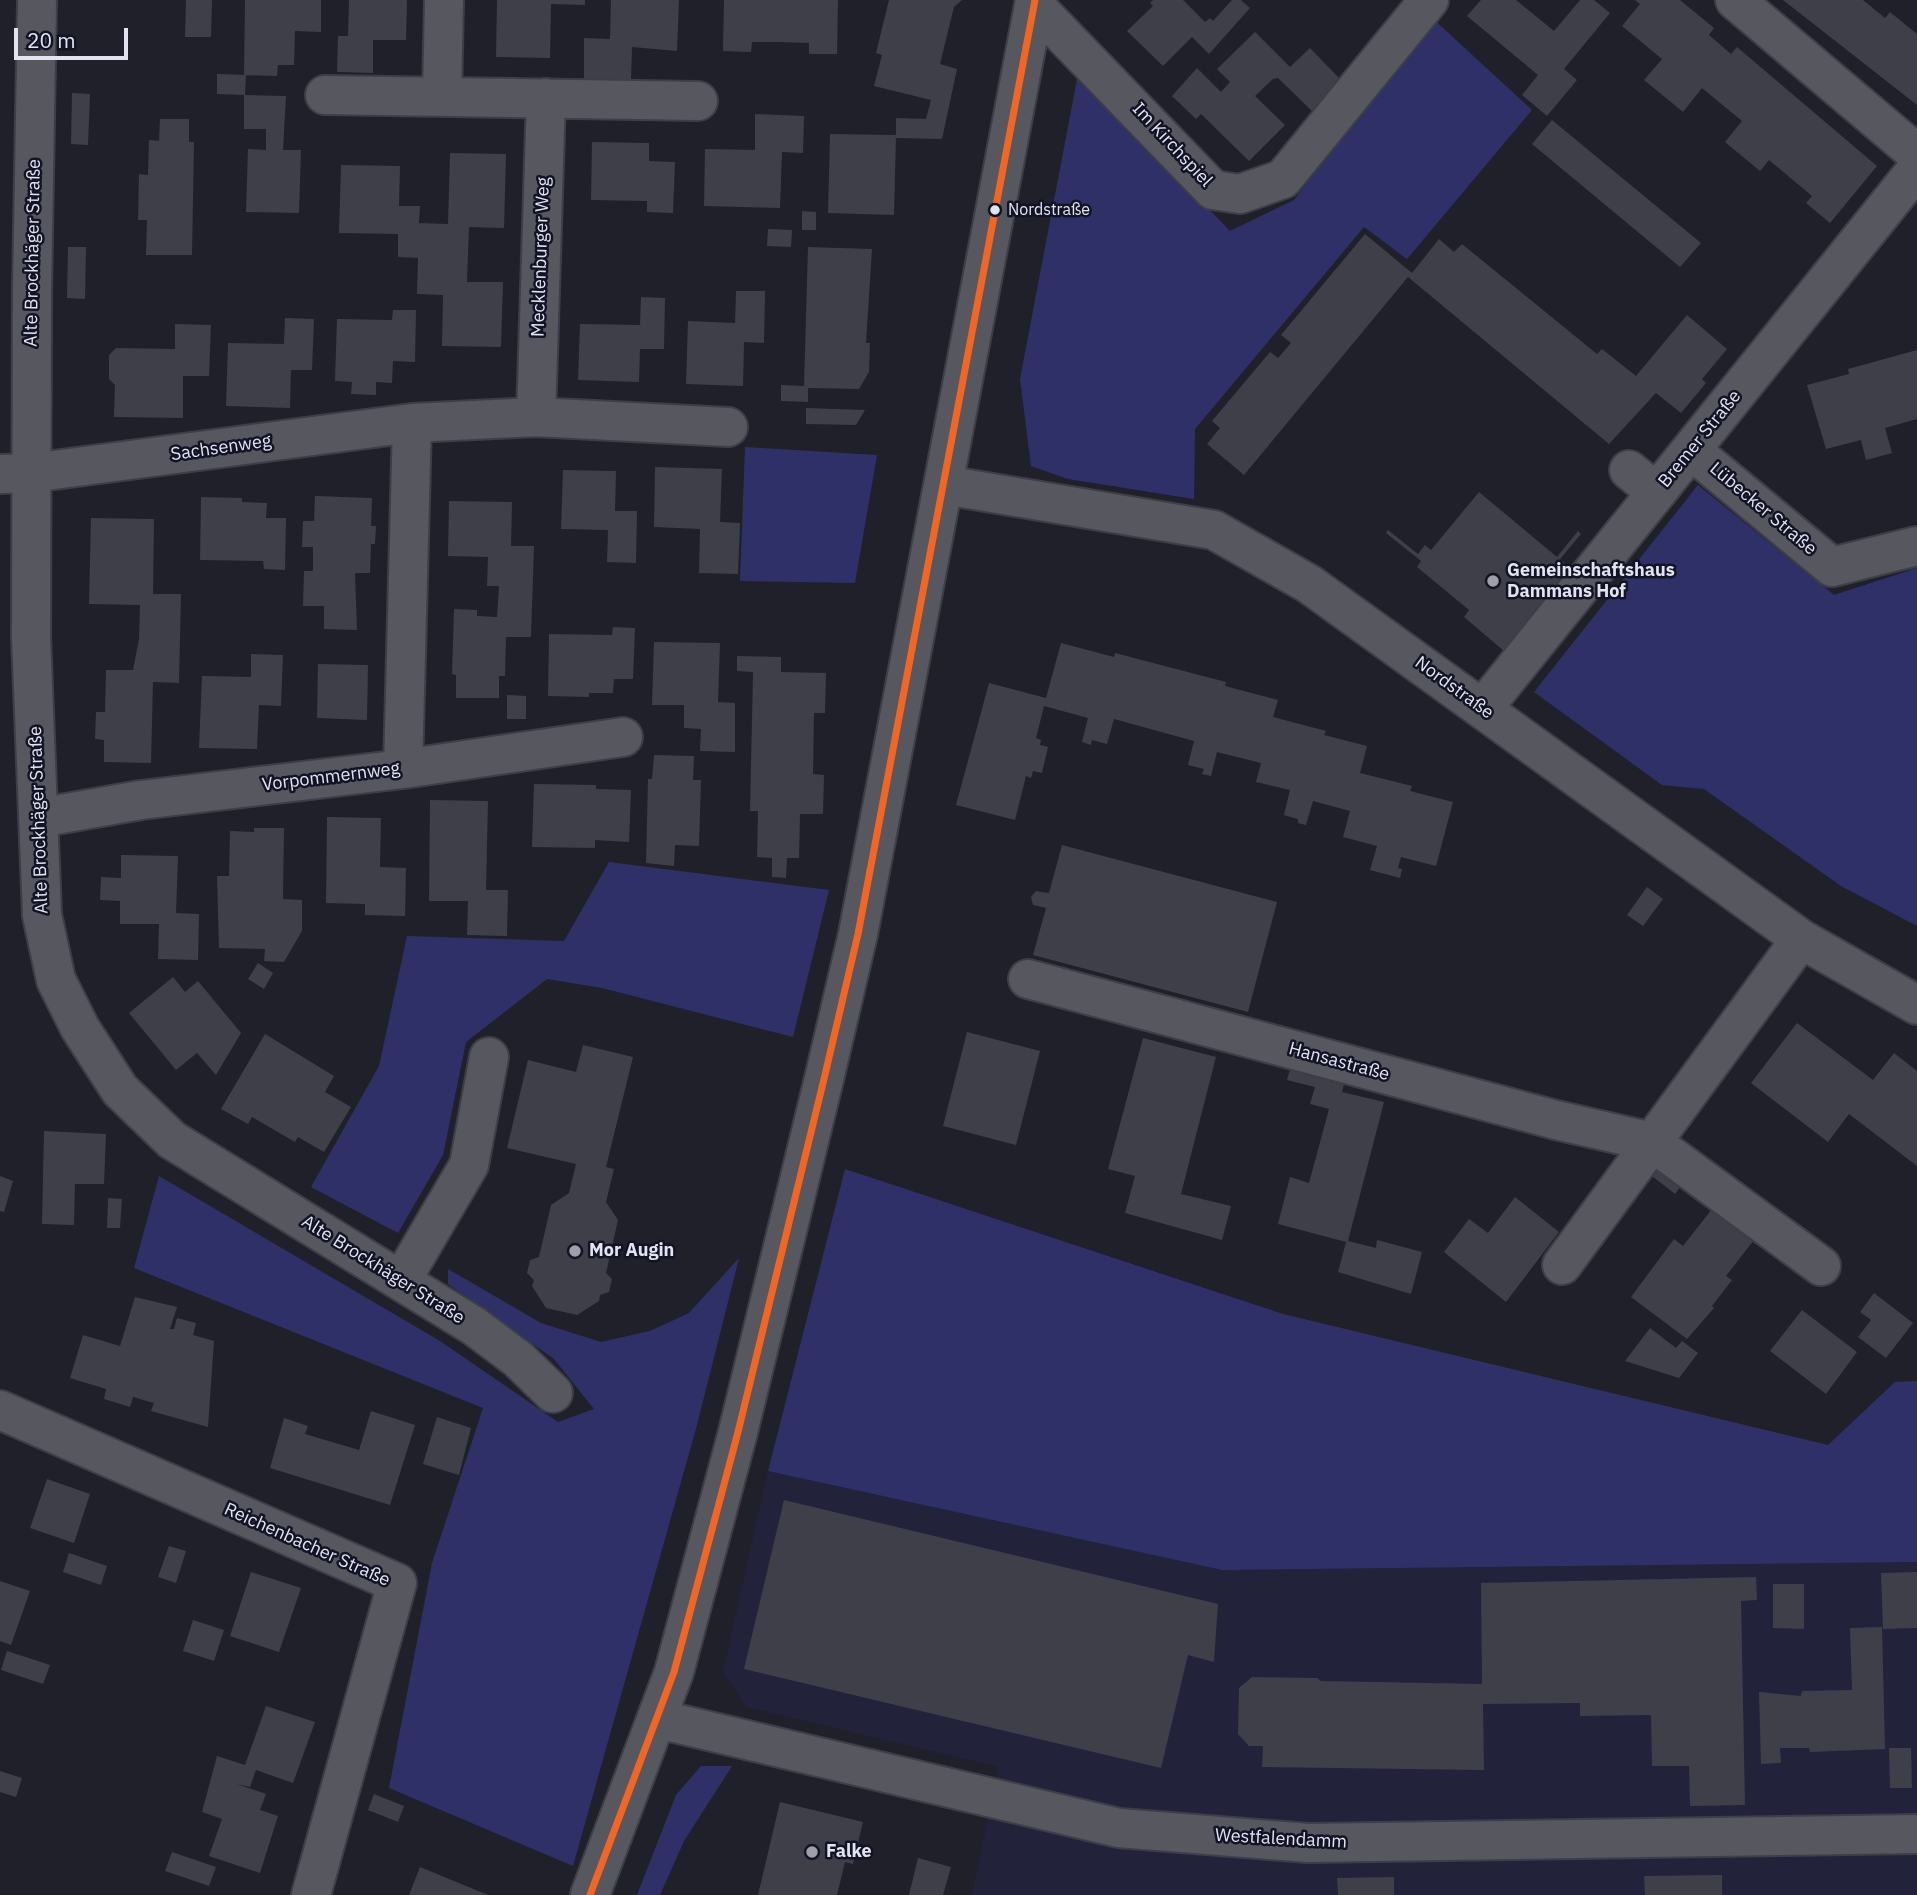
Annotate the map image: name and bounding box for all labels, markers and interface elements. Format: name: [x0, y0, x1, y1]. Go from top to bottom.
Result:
scale bar: [18, 14, 131, 58]
text: 20 m: [27, 26, 76, 54]
street label: Im Kirchspiel: [1127, 98, 1217, 192]
street label: Alte Brockhäger Straße: [21, 159, 45, 347]
street label: Mecklenburger Weg: [527, 177, 555, 337]
place label: Nordstraße: [1008, 200, 1090, 220]
marker: Nordstraße: [988, 203, 1002, 217]
street label: Bremer Straße: [1654, 386, 1746, 492]
street label: Sachsenweg: [169, 430, 273, 466]
street label: Lübecker Straße: [1705, 458, 1821, 560]
place label: Gemeinschaftshaus Dammans Hof: [1507, 560, 1675, 602]
marker: Gemeinschaftshaus Dammans Hof: [1485, 573, 1501, 589]
street label: Nordstraße: [1410, 652, 1498, 724]
street label: Alte Brockhäger Straße: [25, 726, 53, 914]
street label: Vorpommernweg: [261, 758, 401, 796]
street label: Hansastraße: [1286, 1038, 1392, 1086]
street label: Alte Brockhäger Straße: [298, 1211, 468, 1329]
place label: Mor Augin: [589, 1240, 674, 1262]
marker: Mor Augin: [567, 1243, 583, 1259]
street label: Reichenbacher Straße: [221, 1499, 393, 1591]
street label: Westfalendamm: [1214, 1825, 1348, 1853]
place label: Falke: [826, 1841, 872, 1863]
marker: Falke: [804, 1844, 820, 1860]

